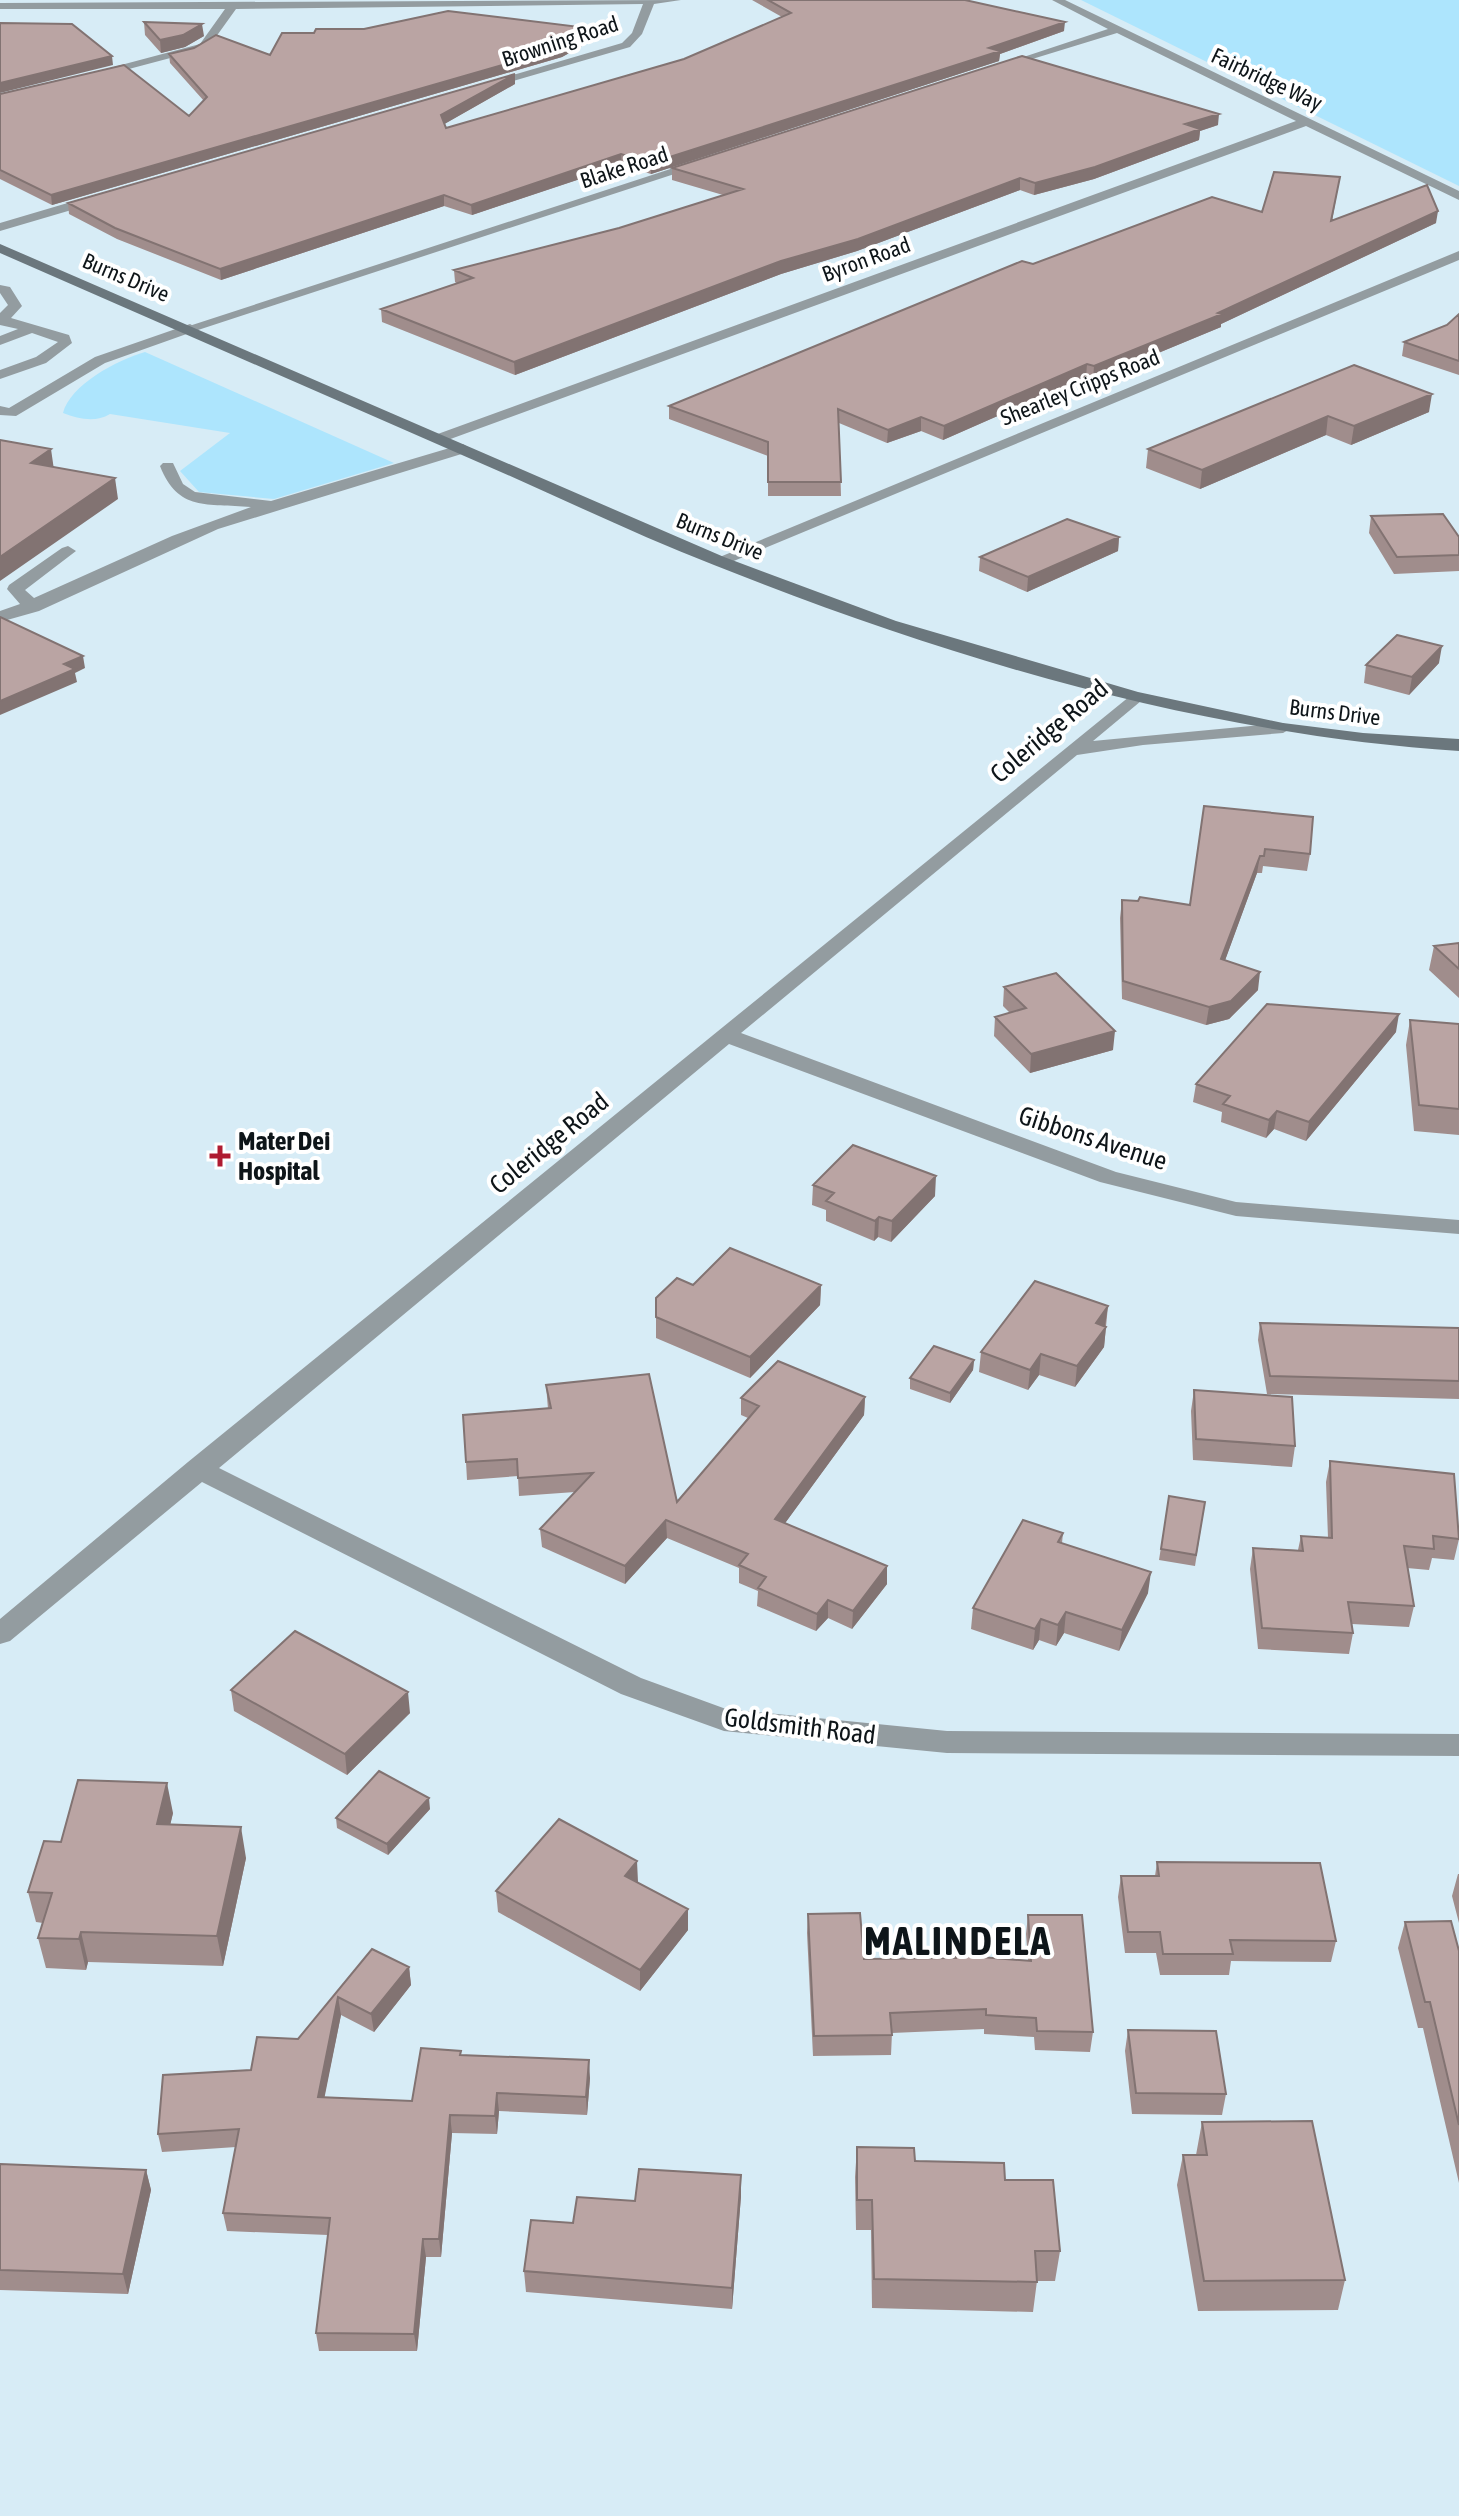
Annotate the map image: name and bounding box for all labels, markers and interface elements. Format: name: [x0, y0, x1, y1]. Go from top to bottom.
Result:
street label: Browning Road: [498, 10, 622, 72]
street label: Fairbridge Way: [1207, 42, 1327, 116]
street label: Blake Road: [577, 141, 671, 193]
street label: Byron Road: [818, 231, 914, 287]
street label: Burns Drive: [79, 247, 173, 307]
street label: Shearley Cripps Road: [997, 343, 1163, 431]
street label: Burns Drive: [673, 507, 767, 565]
street label: Coleridge Road: [984, 673, 1114, 789]
street label: Burns Drive: [1288, 694, 1382, 730]
street label: Coleridge Road: [484, 1086, 614, 1200]
street label: Gibbons Avenue: [1015, 1100, 1171, 1176]
place label: Mater Dei Hospital: [238, 1126, 330, 1186]
marker: Mater Dei Hospital: [209, 1145, 231, 1167]
street label: Goldsmith Road: [723, 1702, 877, 1750]
district label: MALINDELA: [864, 1918, 1052, 1963]

